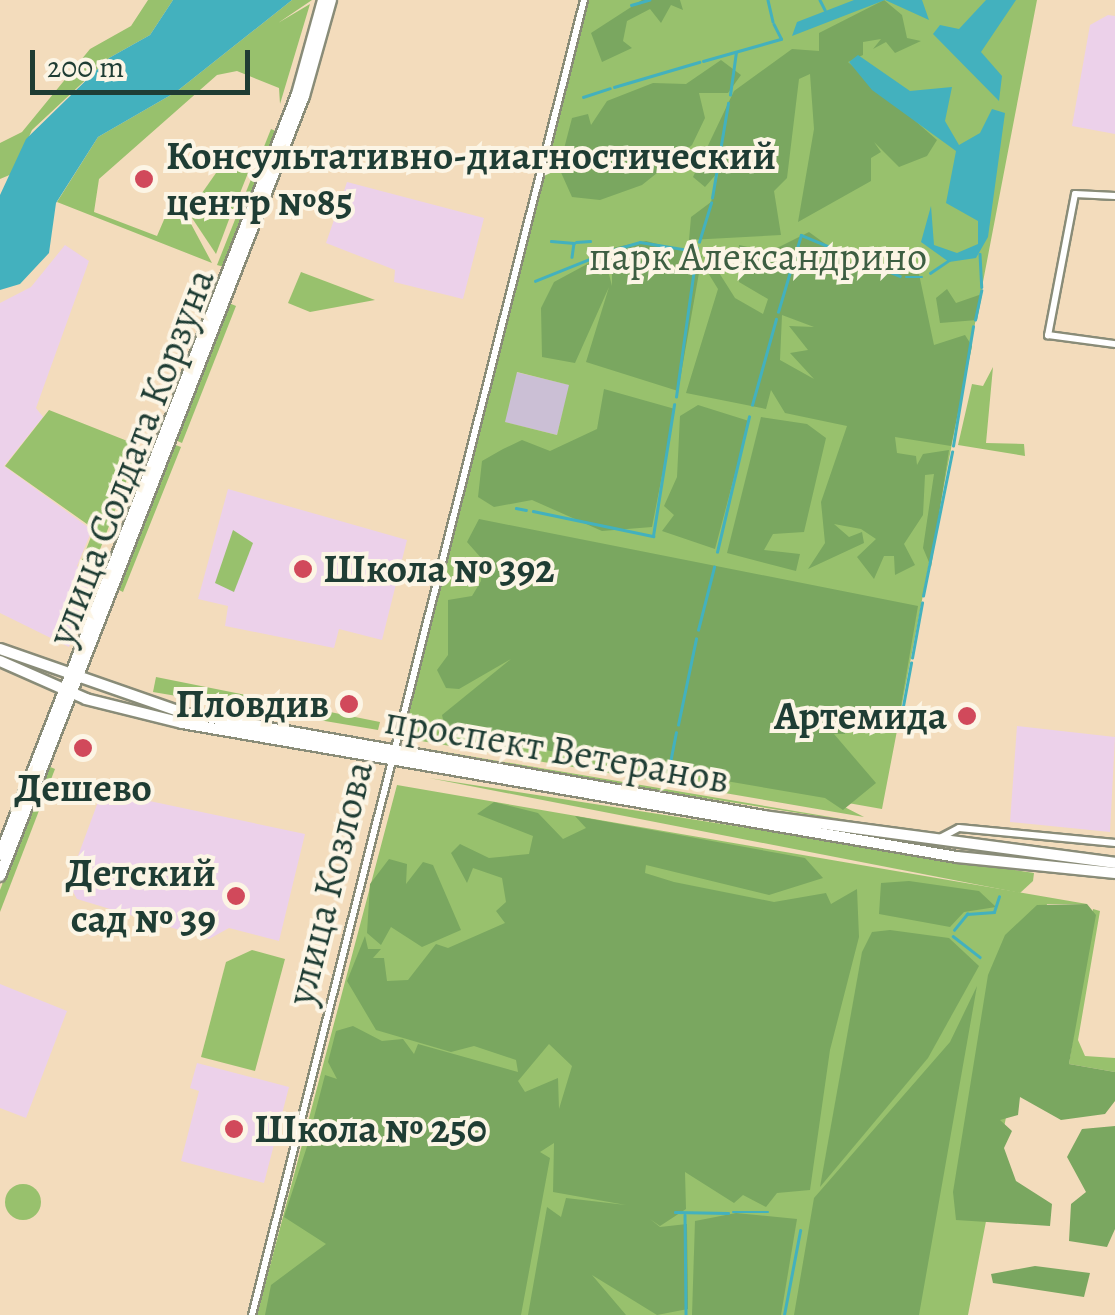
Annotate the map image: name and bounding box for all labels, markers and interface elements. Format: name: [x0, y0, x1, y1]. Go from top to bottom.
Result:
scale bar: [35, 30, 255, 92]
text: 200 m: [47, 47, 124, 87]
place label: Консультативно-диагностический центр №85: [166, 132, 776, 226]
marker: Консультативно-диагностический центр №85: [131, 166, 157, 192]
park label: парк Александрино: [589, 233, 927, 281]
street label: улица Солдата Корзуна: [37, 262, 225, 652]
place label: Школа № 392: [323, 545, 555, 593]
marker: Школа № 392: [292, 558, 314, 580]
place label: Пловдив: [176, 680, 329, 728]
place label: Артемида: [774, 692, 947, 740]
marker: Пловдив: [338, 693, 360, 715]
street label: проспект Ветеранов: [381, 696, 733, 804]
marker: Артемида: [956, 705, 978, 727]
marker: Дешево: [72, 737, 94, 759]
street label: улица Козлова: [277, 756, 383, 1010]
place label: Дешево: [14, 764, 152, 812]
place label: Детский сад № 39: [66, 849, 216, 943]
marker: Детский сад № 39: [225, 885, 247, 907]
place label: Школа № 250: [254, 1105, 487, 1153]
marker: Школа № 250: [223, 1118, 245, 1140]

